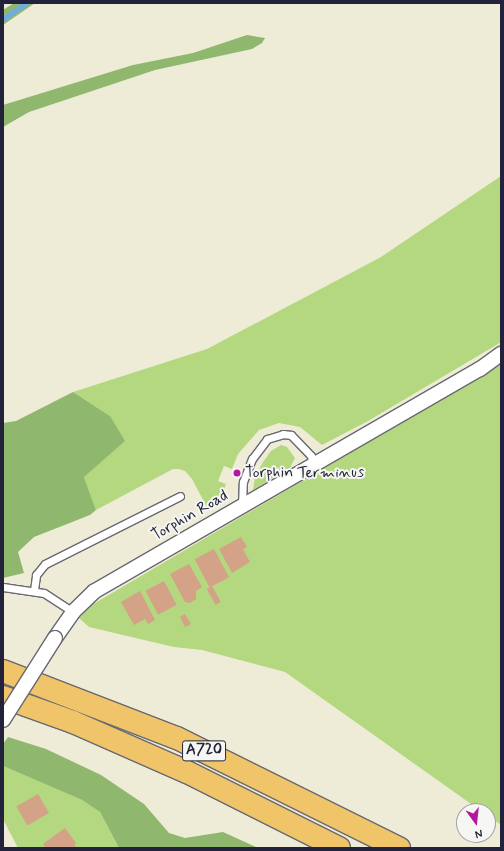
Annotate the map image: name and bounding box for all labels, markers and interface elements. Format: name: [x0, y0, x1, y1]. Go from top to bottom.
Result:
place label: Torphin Terminus: [245, 463, 364, 483]
marker: Torphin Terminus: [232, 468, 242, 478]
street label: Torphin Road: [149, 487, 231, 545]
road number: A720: [182, 738, 226, 764]
north arrow: [456, 803, 496, 843]
text: N: [474, 826, 484, 841]

